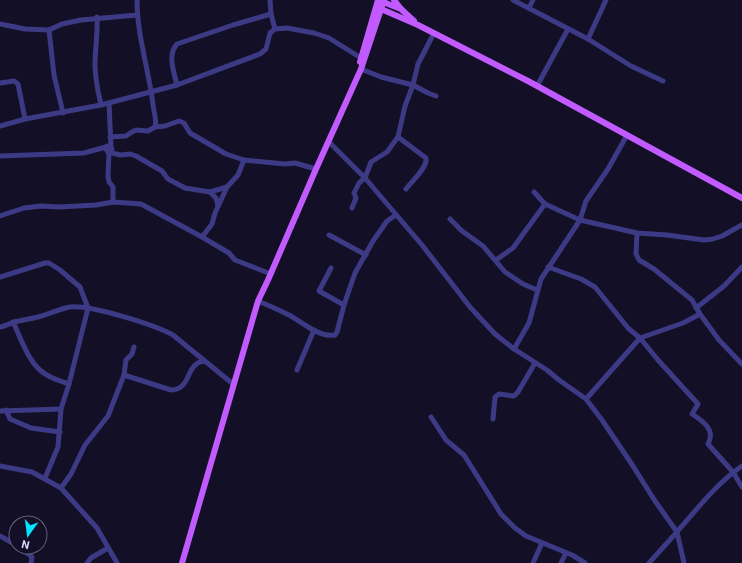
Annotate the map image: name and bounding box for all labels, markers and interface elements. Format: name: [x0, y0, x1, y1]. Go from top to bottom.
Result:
north arrow: [8, 515, 48, 555]
text: N: [20, 537, 31, 551]

